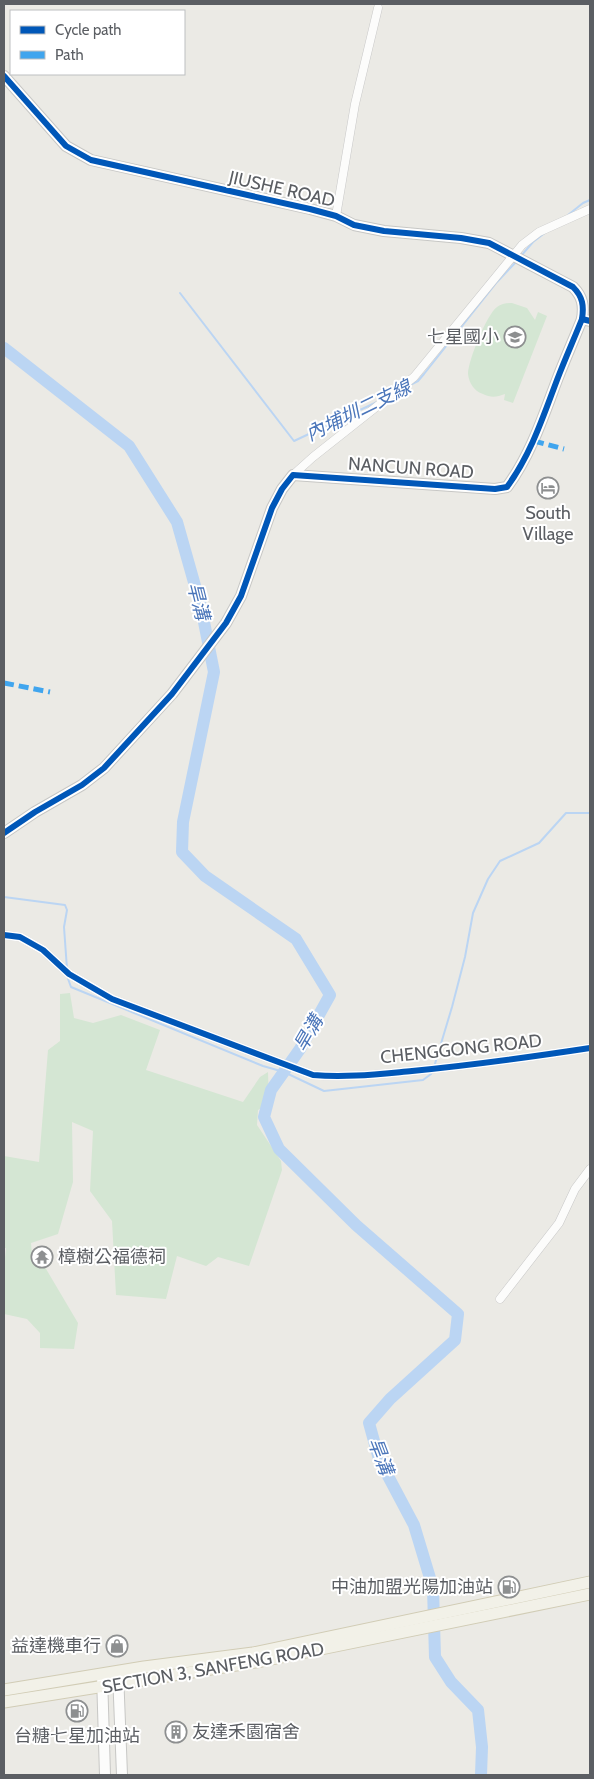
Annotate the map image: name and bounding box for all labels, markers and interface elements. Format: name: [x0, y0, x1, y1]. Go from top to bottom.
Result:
legend: [10, 10, 185, 75]
text: Cycle path: [55, 21, 121, 39]
text: Path: [55, 46, 84, 64]
street label: JIUSHE ROAD: [226, 166, 337, 212]
school or university icon: 七星國小: [503, 325, 527, 349]
place label: 七星國小: [427, 326, 499, 348]
water label: 內埔圳二支線: [302, 374, 416, 446]
street label: NANCUN ROAD: [347, 453, 475, 483]
hotel icon: South Village: [536, 476, 560, 500]
place label: South Village: [523, 502, 573, 545]
water label: 旱溝: [183, 580, 215, 625]
water label: 旱溝: [289, 1008, 329, 1055]
street label: CHENGGONG ROAD: [379, 1030, 543, 1068]
temple icon: 樟樹公福德祠: [30, 1245, 54, 1269]
place label: 樟樹公福德祠: [58, 1246, 166, 1268]
water label: 旱溝: [363, 1434, 399, 1481]
fuel station icon: 中油加盟光陽加油站: [497, 1575, 521, 1599]
place label: 中油加盟光陽加油站: [331, 1576, 493, 1598]
shop icon: 益達機車行: [105, 1634, 129, 1658]
place label: 益達機車行: [11, 1635, 101, 1657]
street label: SECTION 3, SANFENG ROAD: [100, 1638, 326, 1698]
fuel station icon: 台糖七星加油站: [65, 1699, 89, 1723]
building icon: 友達禾園宿舍: [164, 1720, 188, 1744]
place label: 友達禾園宿舍: [192, 1721, 300, 1743]
place label: 台糖七星加油站: [14, 1725, 140, 1747]

